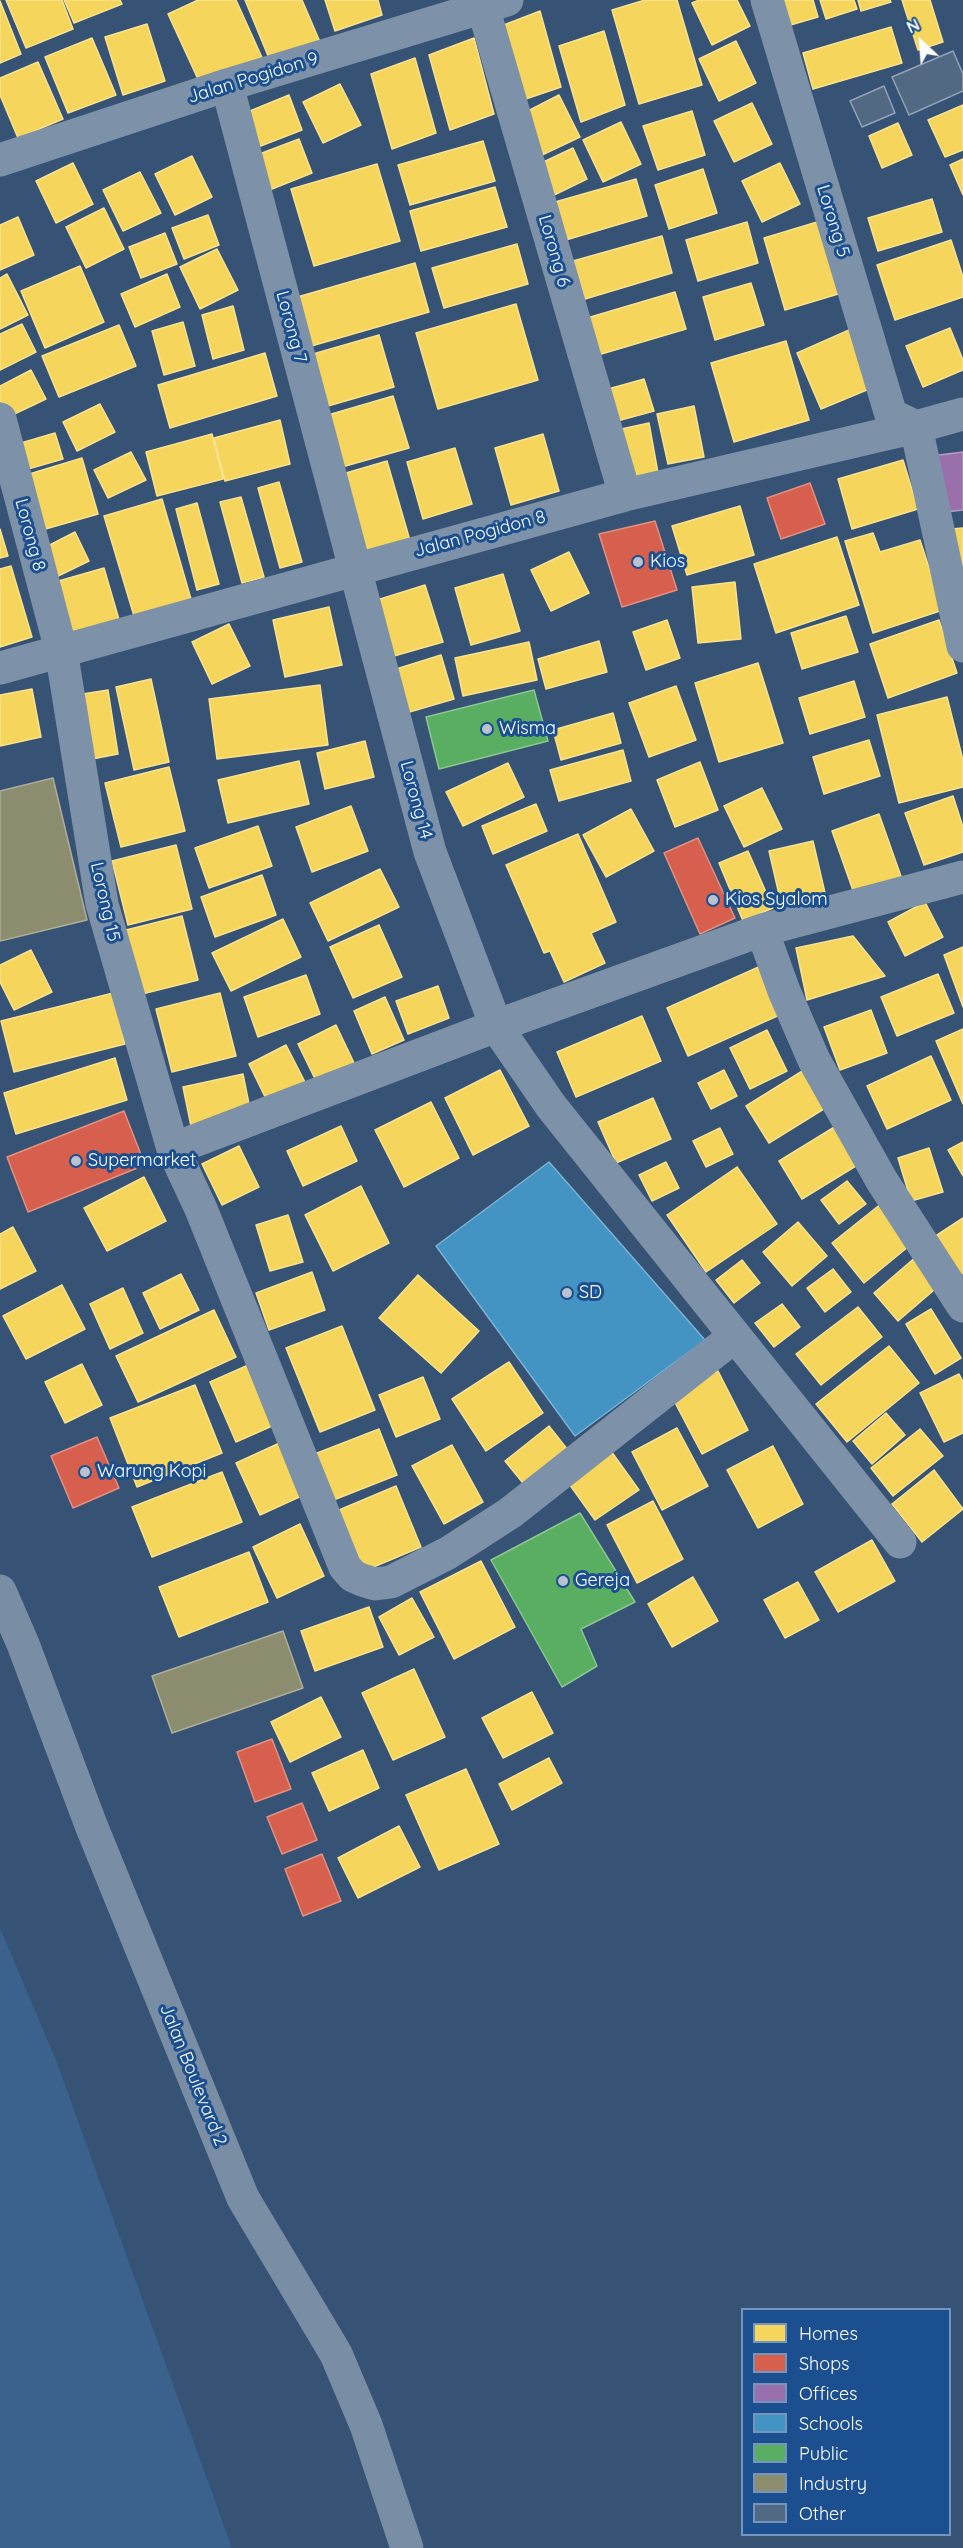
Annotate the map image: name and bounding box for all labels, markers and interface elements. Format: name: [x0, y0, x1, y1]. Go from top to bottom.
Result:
north arrow: [891, 12, 951, 72]
text: N: [903, 14, 923, 37]
street label: Jalan Pogidon 9: [185, 48, 321, 108]
street label: Lorong 5: [812, 182, 854, 260]
street label: Lorong 6: [533, 212, 575, 290]
street label: Lorong 7: [271, 289, 311, 365]
street label: Lorong 8: [10, 496, 50, 574]
street label: Jalan Pogidon 8: [412, 506, 548, 562]
place label: Kios: [650, 551, 685, 573]
marker: Kios: [631, 555, 645, 569]
place label: Wisma: [499, 718, 556, 740]
marker: Wisma: [480, 722, 494, 736]
street label: Lorong 14: [395, 758, 437, 842]
street label: Lorong 15: [85, 860, 125, 944]
place label: Kios Syalom: [725, 889, 828, 911]
marker: Kios Syalom: [706, 893, 720, 907]
place label: Supermarket: [88, 1150, 196, 1172]
marker: Supermarket: [69, 1154, 83, 1168]
place label: SD: [579, 1282, 602, 1304]
marker: SD: [560, 1286, 574, 1300]
place label: Warung Kopi: [97, 1461, 206, 1483]
marker: Warung Kopi: [78, 1465, 92, 1479]
place label: Gereja: [575, 1570, 630, 1592]
marker: Gereja: [556, 1574, 570, 1588]
street label: Jalan Boulevard 2: [155, 2001, 231, 2149]
legend: [741, 2308, 951, 2536]
text: Homes: [799, 2322, 858, 2345]
text: Shops: [799, 2352, 850, 2375]
text: Offices: [799, 2382, 858, 2405]
text: Schools: [799, 2412, 863, 2435]
text: Public: [799, 2442, 848, 2465]
text: Industry: [799, 2472, 867, 2495]
text: Other: [799, 2502, 846, 2525]

